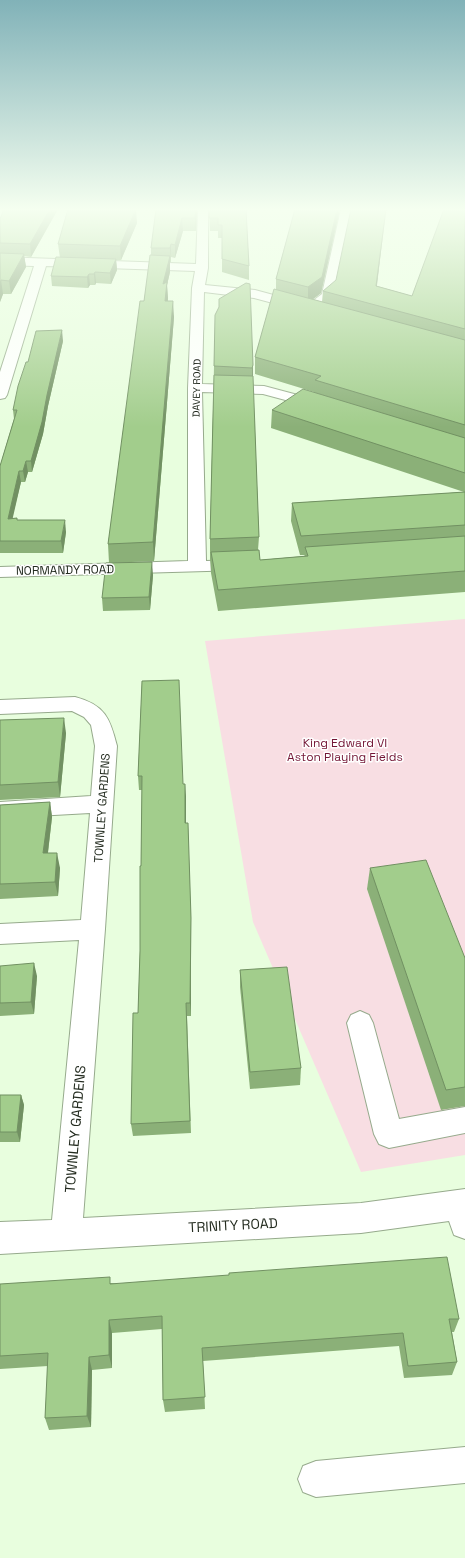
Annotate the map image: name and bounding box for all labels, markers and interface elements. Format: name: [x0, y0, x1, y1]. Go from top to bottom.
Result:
street label: DAVEY ROAD: [189, 358, 204, 417]
street label: NORMANDY ROAD: [16, 561, 114, 579]
park label: King Edward VI Aston Playing Fields: [287, 735, 403, 765]
street label: TOWNLEY GARDENS: [90, 753, 114, 863]
street label: TOWNLEY GARDENS: [60, 1064, 90, 1194]
street label: TRINITY ROAD: [188, 1214, 278, 1236]

